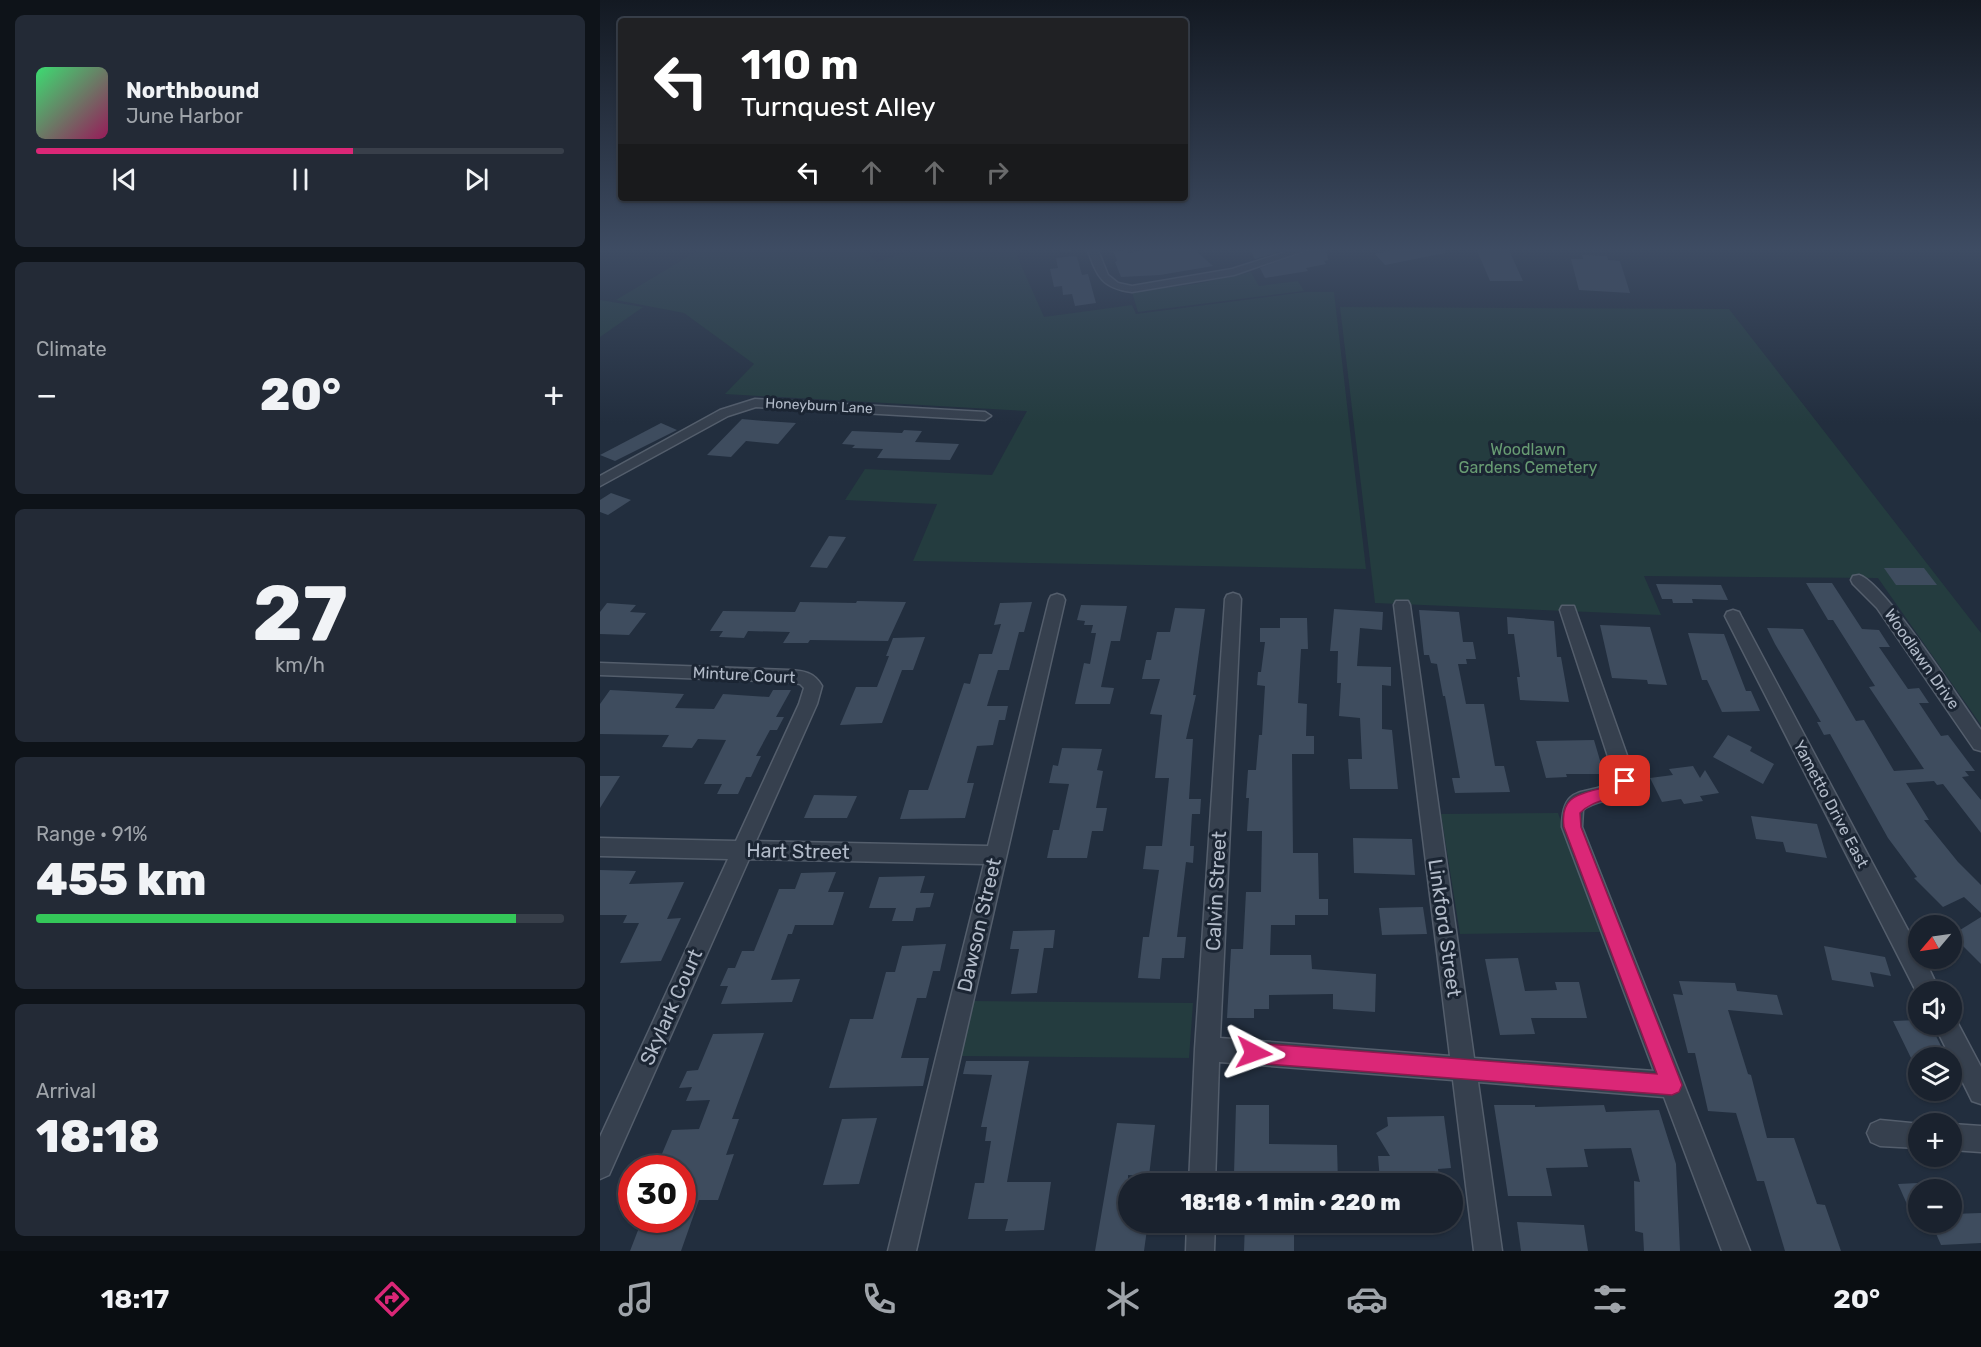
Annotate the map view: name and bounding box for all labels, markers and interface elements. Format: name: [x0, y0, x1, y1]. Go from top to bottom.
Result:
text: 110 m: [741, 40, 859, 90]
icon: left: [642, 42, 720, 120]
text: Northbound: [126, 77, 259, 104]
text: Turnquest Alley: [741, 91, 936, 123]
text: June Harbor: [126, 104, 243, 128]
icon: left: [792, 156, 825, 189]
icon: ahead: [855, 156, 888, 189]
icon: ahead: [918, 156, 951, 189]
icon: right: [981, 156, 1014, 189]
icon: previous: [108, 163, 141, 196]
icon: pause: [284, 163, 317, 196]
icon: next: [460, 163, 493, 196]
text: Climate: [36, 337, 107, 361]
text: 20°: [260, 368, 341, 421]
text: −: [36, 375, 57, 414]
text: +: [543, 375, 564, 414]
street label: Honeyburn Lane: [765, 395, 873, 417]
park label: Woodlawn Gardens Cemetery: [1459, 440, 1598, 477]
text: 27: [252, 567, 348, 660]
street label: Woodlawn Drive: [1880, 605, 1964, 713]
text: km/h: [275, 653, 325, 677]
street label: Minture Court: [692, 663, 796, 687]
street label: Yametto Drive East: [1789, 737, 1873, 871]
pin: [1599, 755, 1650, 806]
icon: arrive: [1608, 764, 1641, 797]
text: Range · 91%: [36, 822, 147, 846]
street label: Calvin Street: [1201, 830, 1231, 952]
street label: Hart Street: [746, 838, 850, 864]
text: 455 km: [36, 853, 206, 906]
street label: Dawson Street: [952, 855, 1006, 994]
street label: Linkford Street: [1423, 857, 1467, 999]
north arrow: [1908, 915, 1962, 969]
map controls: [1908, 915, 1962, 1233]
street label: Skylark Court: [635, 945, 707, 1069]
button: sound: [1908, 981, 1962, 1035]
position arrow: [1222, 1021, 1286, 1085]
button: layers: [1908, 1047, 1962, 1101]
text: Arrival: [36, 1079, 96, 1103]
text: 18:18: [36, 1110, 160, 1163]
button: +: [1908, 1113, 1962, 1167]
speed limit sign: 30: [618, 1155, 696, 1233]
button: −: [1908, 1179, 1962, 1233]
text: 18:18 · 1 min · 220 m: [1180, 1189, 1401, 1216]
icon: directions: [371, 1278, 413, 1320]
icon: music: [615, 1278, 657, 1320]
icon: phone: [858, 1278, 900, 1320]
icon: climate: [1102, 1278, 1144, 1320]
icon: car: [1346, 1278, 1388, 1320]
icon: filters: [1589, 1278, 1631, 1320]
text: 18:17: [101, 1283, 169, 1315]
text: 20°: [1833, 1283, 1880, 1315]

